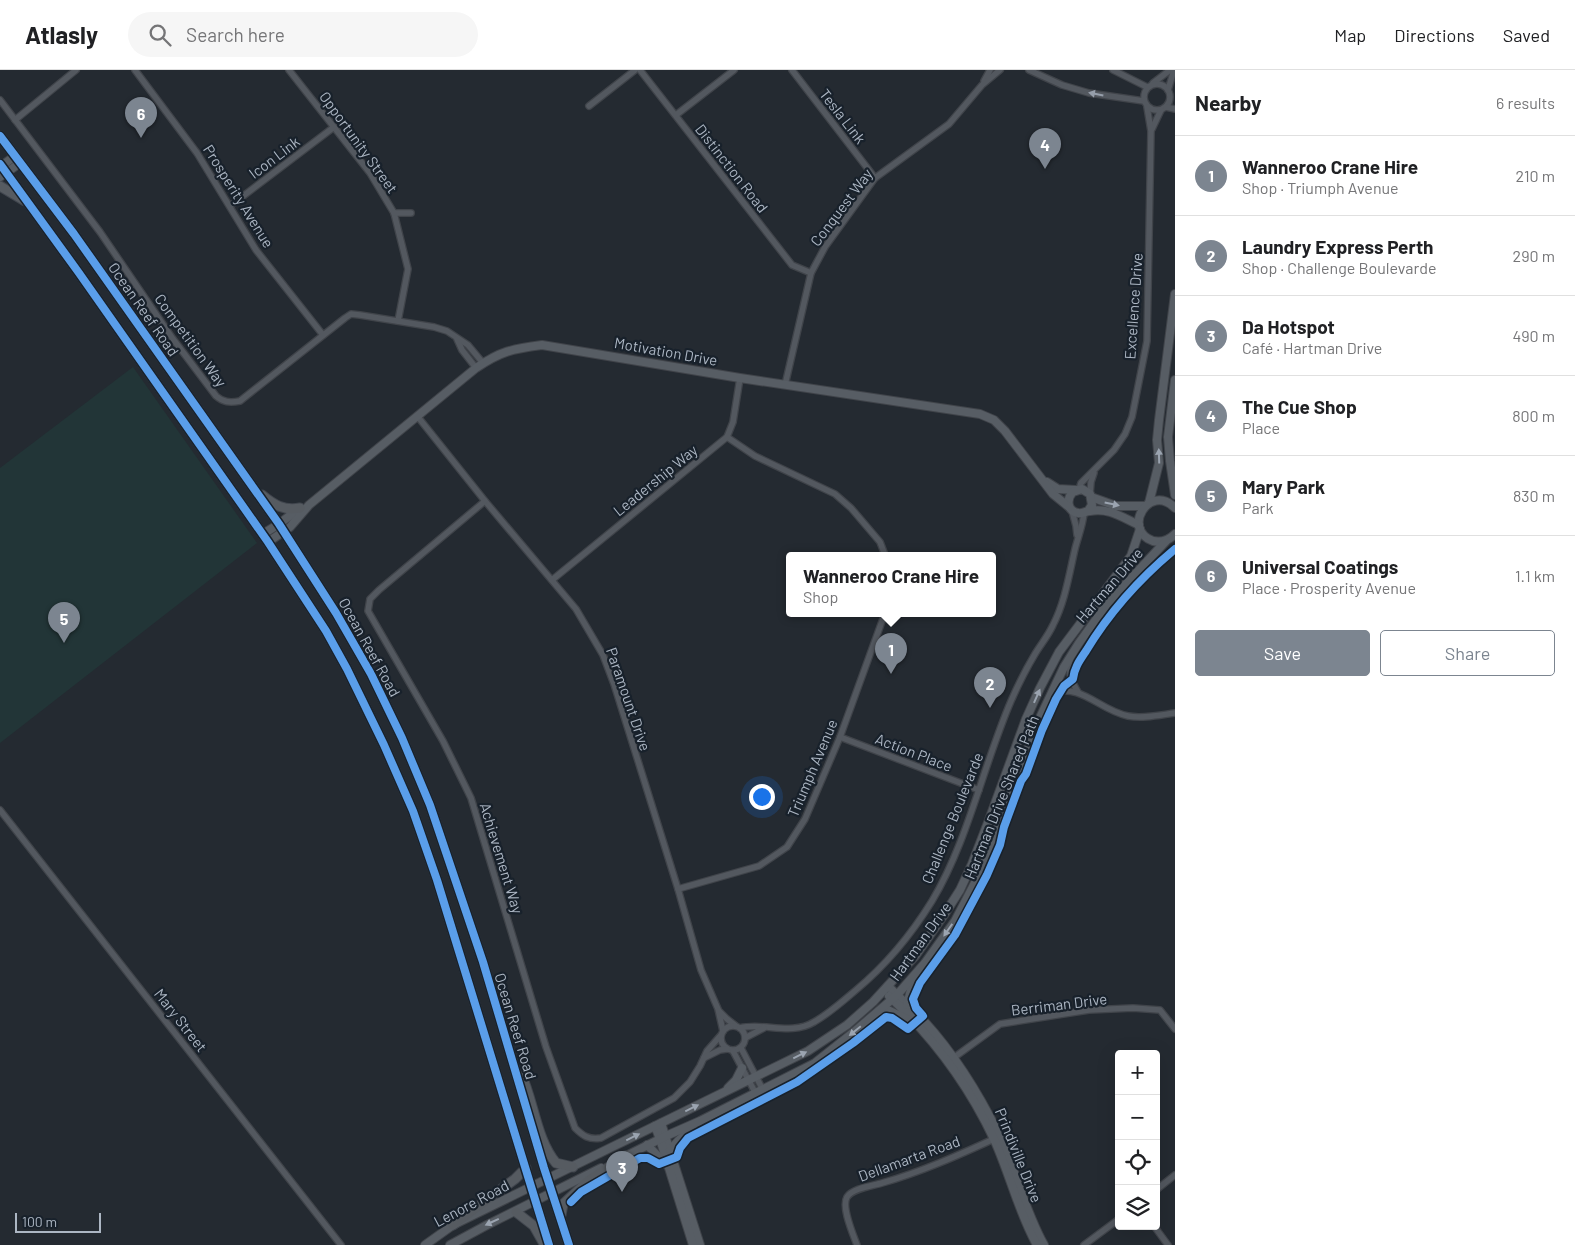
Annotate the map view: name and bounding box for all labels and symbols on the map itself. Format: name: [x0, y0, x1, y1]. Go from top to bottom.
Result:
street label: Tesla Link: [816, 85, 870, 147]
street label: Opportunity Street: [316, 88, 402, 196]
one-way arrow: [1087, 90, 1103, 98]
pin: 6: [125, 97, 157, 138]
street label: Distinction Road: [692, 120, 772, 216]
pin: 4: [1029, 128, 1061, 169]
street label: Icon Link: [245, 132, 303, 182]
street label: Prosperity Avenue: [200, 141, 278, 251]
street label: Conquest Way: [806, 165, 876, 249]
street label: Excellence Drive: [1120, 252, 1146, 360]
street label: Ocean Reef Road: [105, 259, 183, 359]
street label: Competition Way: [151, 290, 231, 390]
street label: Motivation Drive: [613, 333, 719, 369]
street label: Leadership Way: [609, 441, 701, 519]
one-way arrow: [1154, 448, 1162, 464]
one-way arrow: [1104, 501, 1120, 509]
street label: Hartman Drive: [1072, 544, 1146, 626]
street label: Ocean Reef Road: [335, 594, 405, 700]
pin: 5: [48, 602, 80, 643]
pin: 1: [875, 633, 907, 674]
street label: Paramount Drive: [603, 645, 655, 753]
pin: 2: [974, 667, 1006, 708]
one-way arrow: [1033, 689, 1041, 703]
street label: Hartman Drive Shared Path: [960, 712, 1042, 882]
street label: Triumph Avenue: [783, 716, 841, 820]
street label: Action Place: [873, 729, 955, 775]
street label: Challenge Boulevarde: [917, 750, 987, 886]
your location: [749, 784, 775, 810]
street label: Achievement Way: [477, 800, 527, 916]
street label: Hartman Drive: [885, 898, 955, 984]
one-way arrow: [943, 923, 953, 937]
street label: Ocean Reef Road: [491, 971, 541, 1081]
street label: Mary Street: [151, 985, 211, 1055]
street label: Berriman Drive: [1010, 989, 1108, 1019]
one-way arrow: [850, 1025, 862, 1037]
one-way arrow: [793, 1051, 808, 1059]
one-way arrow: [685, 1104, 699, 1112]
street label: Prindiville Drive: [992, 1105, 1046, 1205]
street label: Dellamarta Road: [856, 1131, 962, 1185]
one-way arrow: [625, 1133, 640, 1141]
pin: 3: [606, 1151, 638, 1192]
street label: Lenore Road: [430, 1176, 512, 1230]
scale bar: [15, 1210, 101, 1233]
one-way arrow: [485, 1219, 499, 1227]

